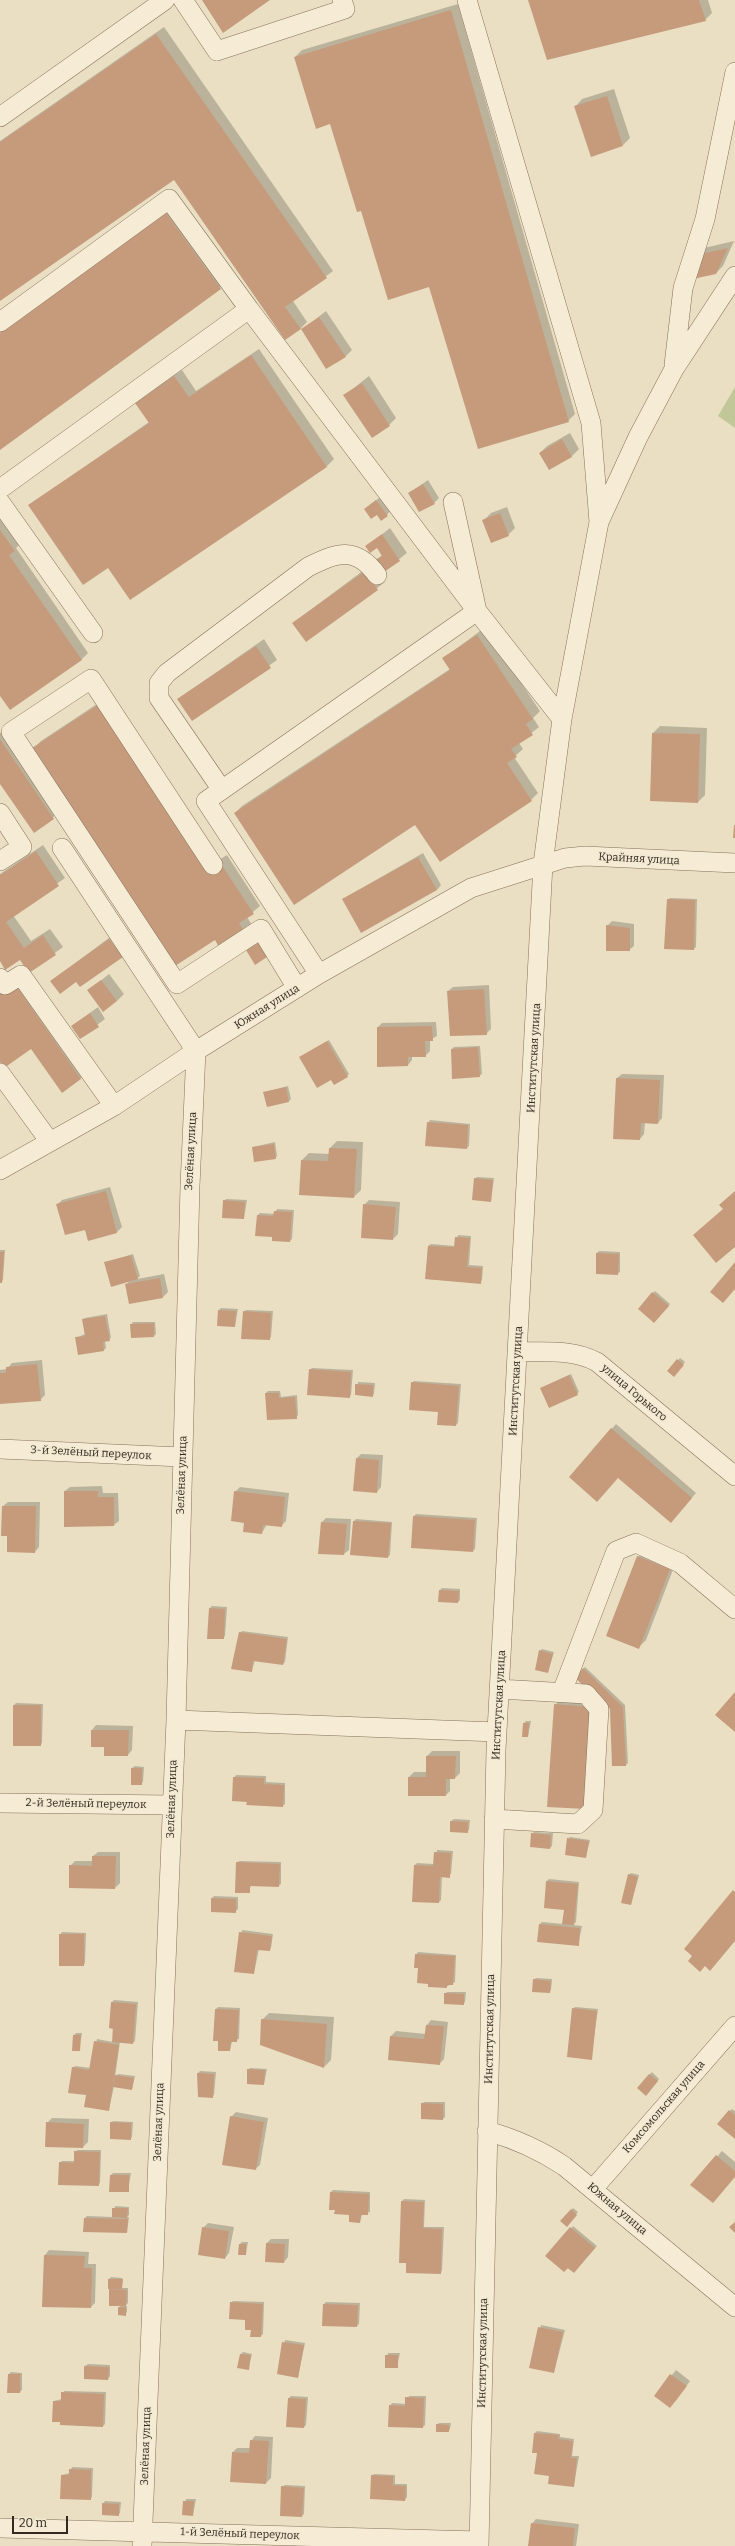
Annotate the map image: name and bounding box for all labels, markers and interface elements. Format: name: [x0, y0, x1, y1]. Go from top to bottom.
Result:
street label: Крайняя улица: [598, 850, 680, 868]
street label: Южная улица: [232, 982, 302, 1032]
street label: Институтская улица: [525, 1003, 543, 1113]
street label: Зелёная улица: [182, 1111, 200, 1191]
street label: Институтская улица: [507, 1326, 525, 1436]
street label: улица Горького: [598, 1362, 670, 1424]
street label: Зелёная улица: [174, 1435, 190, 1515]
street label: 3-й Зелёный переулок: [30, 1443, 152, 1463]
street label: Институтская улица: [490, 1650, 508, 1760]
street label: Зелёная улица: [164, 1759, 180, 1839]
street label: 2-й Зелёный переулок: [25, 1796, 147, 1812]
street label: Институтская улица: [482, 1974, 498, 2084]
street label: Комсомольская улица: [620, 2058, 708, 2156]
street label: Зелёная улица: [151, 2082, 167, 2162]
street label: Южная улица: [584, 2180, 650, 2238]
street label: Институтская улица: [475, 2298, 491, 2408]
street label: Зелёная улица: [138, 2406, 154, 2486]
scale bar: [14, 2508, 70, 2534]
text: 20 m: [19, 2516, 47, 2530]
street label: 1-й Зелёный переулок: [180, 2525, 300, 2543]

